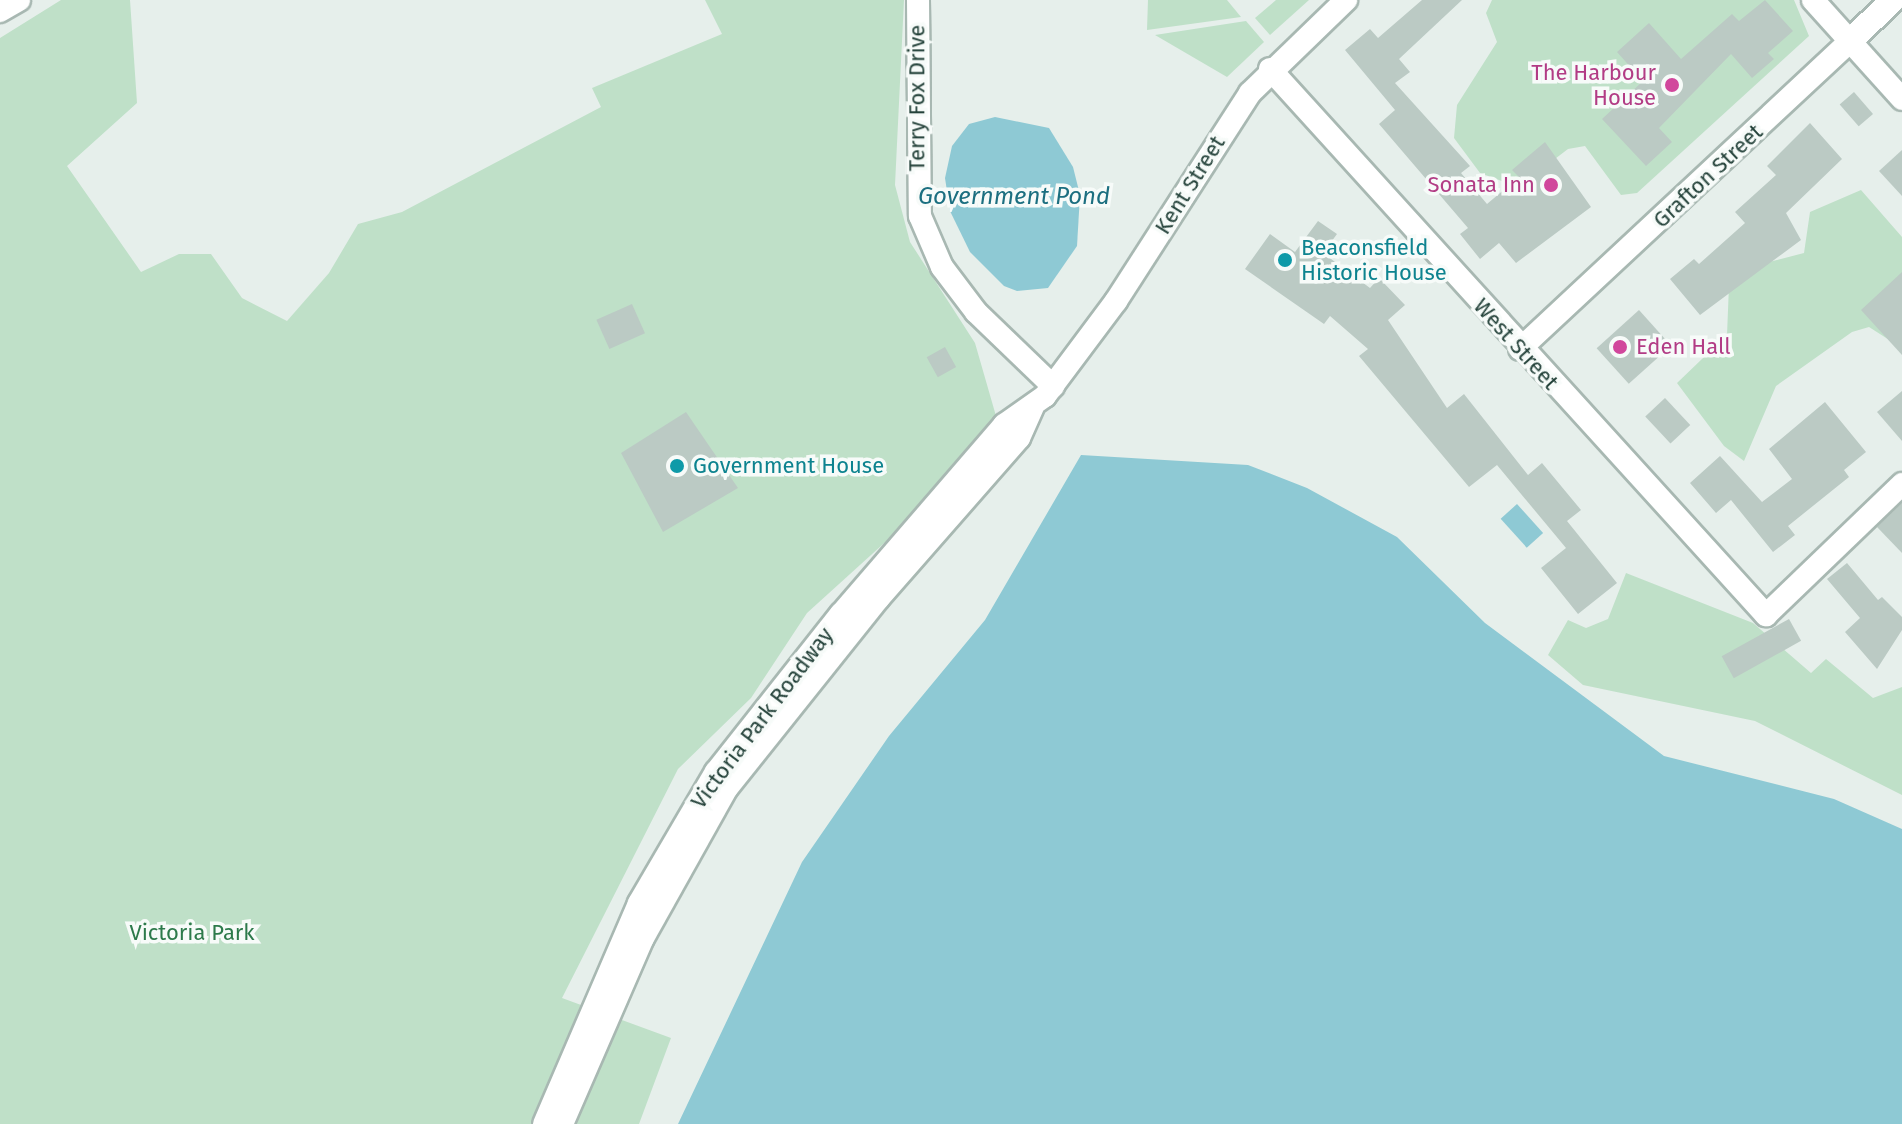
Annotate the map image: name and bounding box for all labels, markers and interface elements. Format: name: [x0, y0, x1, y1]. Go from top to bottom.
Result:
street label: Terry Fox Drive: [904, 25, 930, 171]
place label: The Harbour House: [1531, 59, 1656, 110]
marker: The Harbour House: [1663, 76, 1681, 94]
street label: Grafton Street: [1648, 119, 1768, 233]
street label: Kent Street: [1149, 131, 1231, 239]
place label: Sonata Inn: [1427, 172, 1535, 198]
marker: Sonata Inn: [1542, 176, 1560, 194]
water label: Government Pond: [918, 183, 1110, 211]
place label: Beaconsfield Historic House: [1301, 234, 1447, 286]
marker: Beaconsfield Historic House: [1276, 251, 1294, 269]
street label: West Street: [1468, 293, 1564, 395]
place label: Eden Hall: [1636, 334, 1731, 360]
marker: Eden Hall: [1611, 338, 1629, 356]
place label: Government House: [693, 453, 884, 479]
marker: Government House: [668, 457, 686, 475]
street label: Victoria Park Roadway: [685, 622, 839, 814]
park label: Victoria Park: [129, 920, 255, 946]

